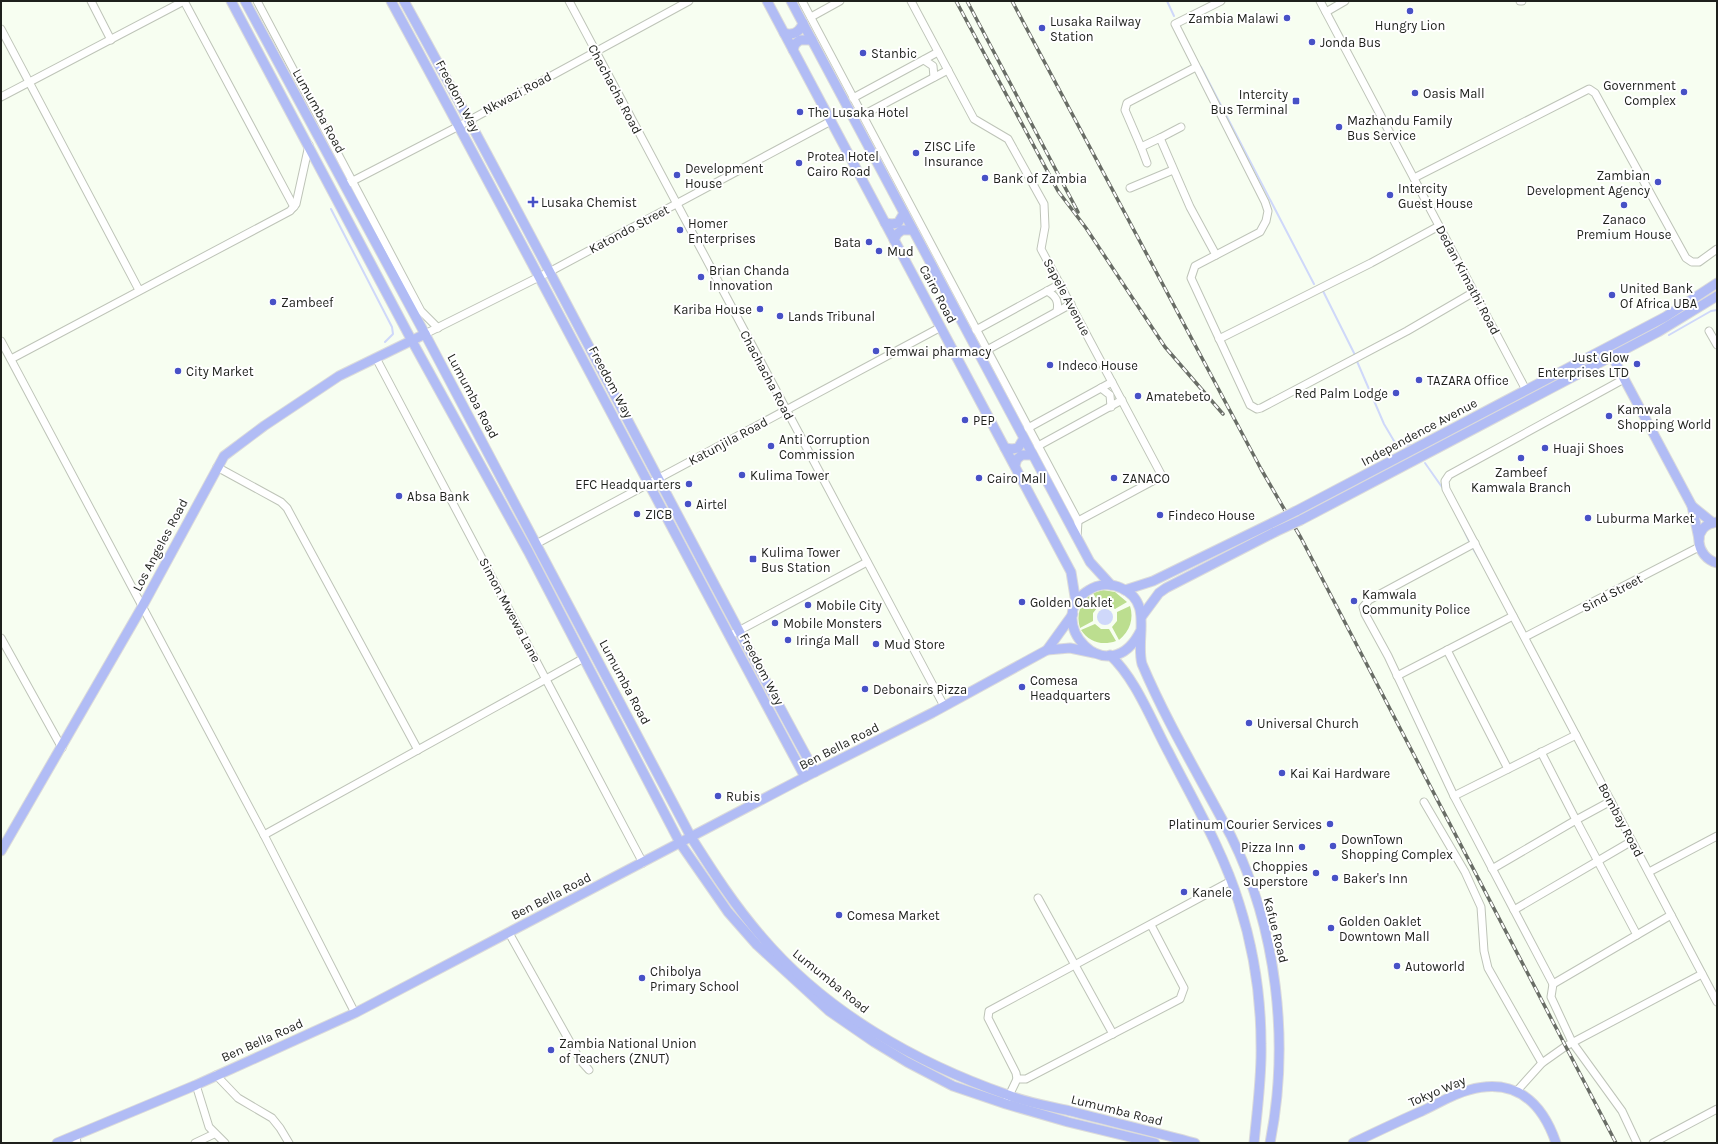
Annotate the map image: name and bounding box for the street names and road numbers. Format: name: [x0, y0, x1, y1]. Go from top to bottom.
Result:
street label: Chachacha Road: [585, 42, 645, 136]
street label: Freedom Way: [433, 57, 483, 135]
street label: Lumumba Road: [290, 66, 348, 156]
street label: Nkwazi Road: [480, 69, 554, 117]
street label: Katondo Street: [586, 202, 672, 256]
street label: Dedan Kimathi Road: [1433, 223, 1503, 337]
street label: Sapele Avenue: [1040, 256, 1094, 339]
street label: Cairo Road: [916, 262, 960, 326]
street label: Chachacha Road: [737, 328, 797, 422]
street label: Freedom Way: [586, 343, 636, 421]
street label: Lumumba Road: [444, 351, 502, 441]
street label: Independence Avenue: [1358, 395, 1480, 469]
street label: Katunjila Road: [686, 414, 770, 468]
street label: Los Angeles Road: [129, 496, 191, 594]
street label: Simon Mwewa Lane: [476, 555, 544, 665]
street label: Sind Street: [1579, 571, 1645, 615]
street label: Freedom Way: [737, 630, 787, 708]
street label: Lumumba Road: [596, 637, 654, 727]
street label: Ben Bella Road: [796, 719, 882, 773]
street label: Bombay Road: [1595, 781, 1647, 859]
street label: Ben Bella Road: [508, 869, 594, 923]
street label: Kafue Road: [1261, 896, 1291, 964]
street label: Lumumba Road: [790, 946, 872, 1016]
street label: Ben Bella Road: [219, 1015, 305, 1065]
street label: Tokyo Way: [1406, 1072, 1468, 1110]
street label: Lumumba Road: [1070, 1091, 1164, 1129]

